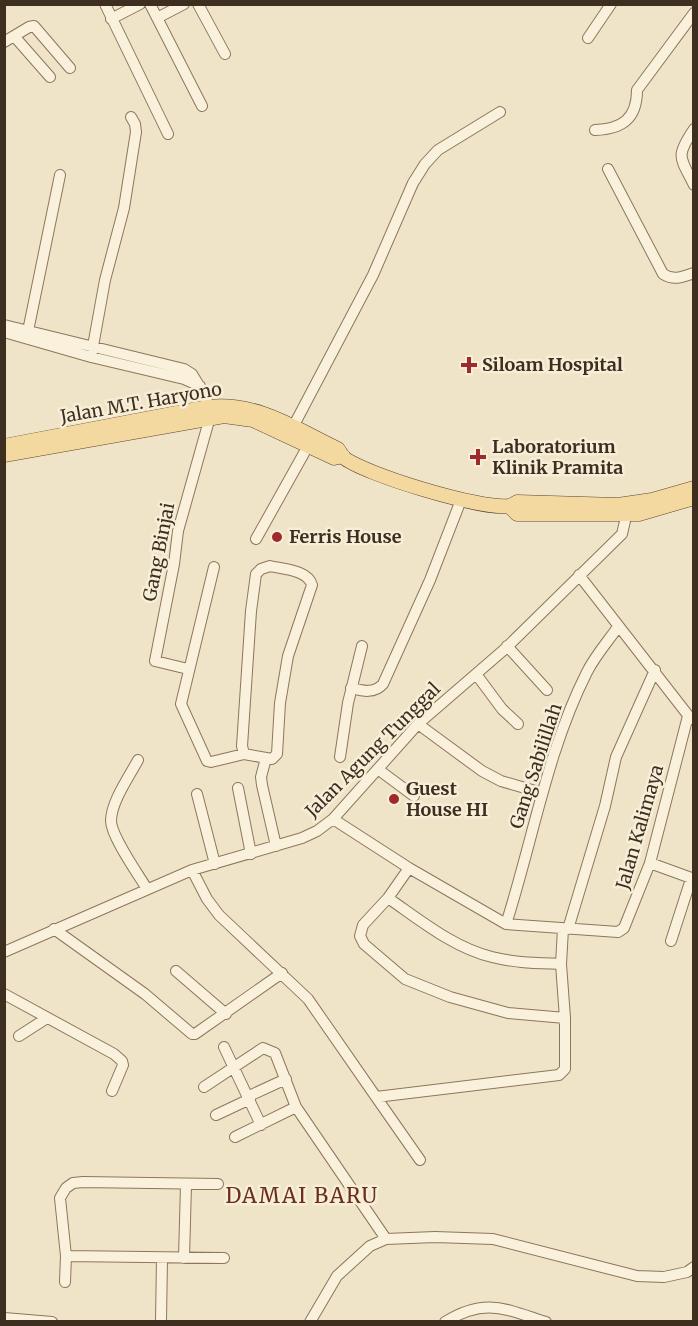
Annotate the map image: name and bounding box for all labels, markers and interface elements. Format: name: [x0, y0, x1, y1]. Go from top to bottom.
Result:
place label: Siloam Hospital: [482, 353, 623, 376]
marker: Siloam Hospital: [460, 356, 478, 374]
street label: Jalan M.T. Haryono: [57, 377, 223, 428]
place label: Laboratorium Klinik Pramita: [492, 435, 623, 479]
marker: Laboratorium Klinik Pramita: [469, 448, 487, 466]
street label: Gang Binjai: [138, 501, 179, 603]
place label: Ferris House: [289, 525, 402, 548]
marker: Ferris House: [270, 530, 284, 544]
street label: Jalan Agung Tunggal: [300, 677, 445, 823]
street label: Gang Sabilillah: [504, 700, 567, 832]
street label: Jalan Kalimaya: [610, 762, 668, 893]
place label: Guest House HI: [406, 777, 488, 821]
marker: Guest House HI: [387, 792, 401, 806]
district label: DAMAI BARU: [225, 1182, 379, 1209]

